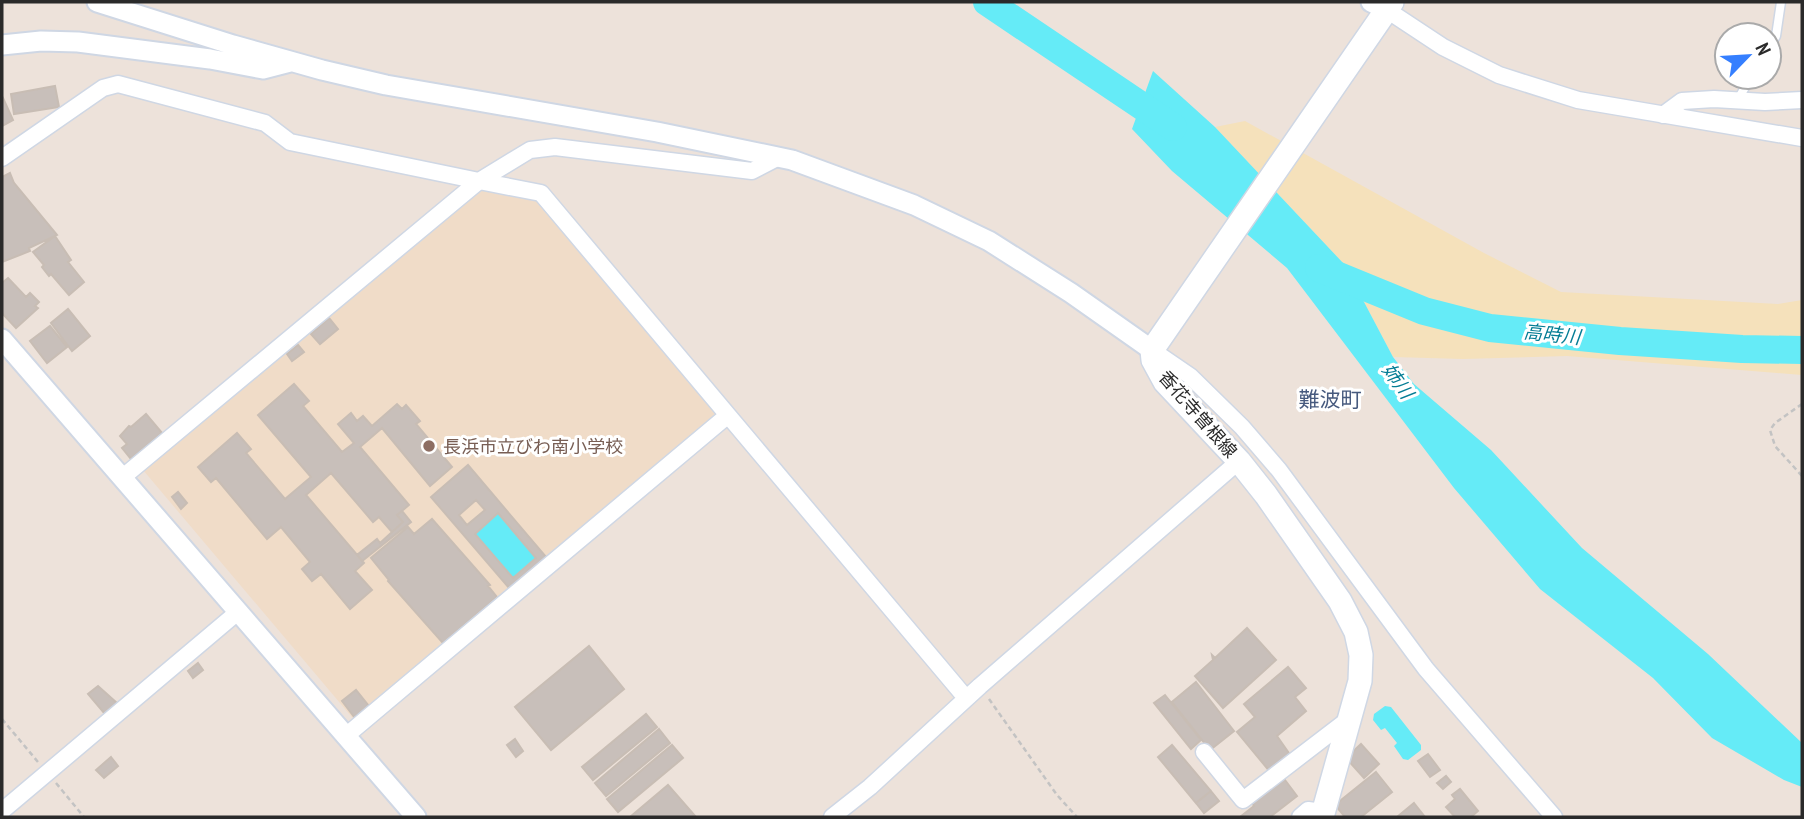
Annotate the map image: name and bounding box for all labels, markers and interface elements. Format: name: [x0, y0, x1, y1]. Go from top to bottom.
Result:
north arrow: [1713, 21, 1783, 91]
text: N: [1750, 39, 1776, 59]
water label: 高時川: [1522, 319, 1584, 349]
water label: 姉川: [1377, 359, 1420, 405]
street label: 香花寺曽根線: [1154, 366, 1242, 462]
district label: 難波町: [1299, 386, 1362, 413]
place label: 長浜市立びわ南小学校: [443, 435, 623, 458]
marker: 長浜市立びわ南小学校: [421, 438, 437, 454]

